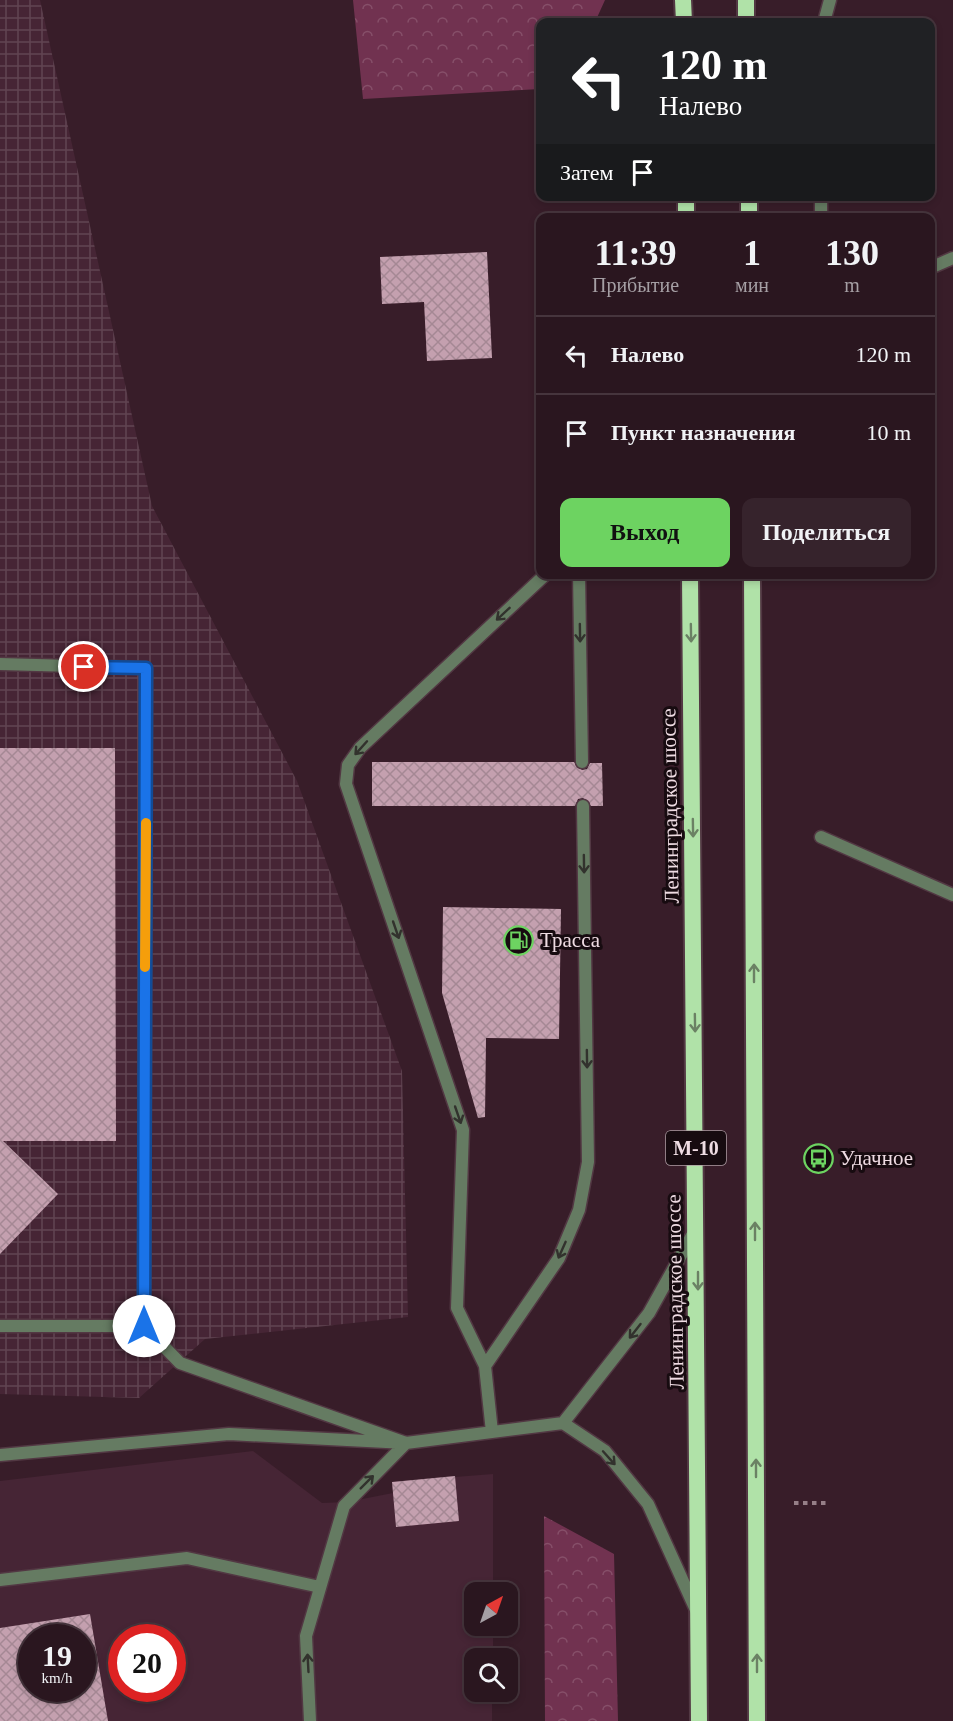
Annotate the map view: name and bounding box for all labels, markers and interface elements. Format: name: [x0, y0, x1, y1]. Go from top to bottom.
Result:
icon: left: [560, 42, 638, 120]
text: 120 m: [659, 42, 768, 88]
text: Налево: [659, 91, 742, 121]
icon: arrive: [626, 156, 659, 189]
text: Затем: [560, 160, 614, 185]
text: 11:39: [594, 233, 677, 273]
text: 1: [743, 233, 761, 273]
text: 130: [825, 233, 879, 273]
text: Прибытие: [592, 274, 679, 296]
text: мин: [735, 274, 769, 296]
text: m: [844, 274, 860, 296]
icon: left: [560, 339, 593, 372]
text: Налево: [611, 342, 684, 367]
text: 120 m: [855, 342, 911, 367]
icon: arrive: [560, 417, 593, 450]
text: Пункт назначения: [611, 420, 796, 445]
text: 10 m: [866, 420, 911, 445]
button: Выход: [560, 498, 730, 567]
button: Поделиться: [742, 498, 911, 567]
one-way arrow: [495, 607, 510, 622]
one-way arrow: [574, 622, 586, 642]
one-way arrow: [685, 622, 697, 642]
pin: [58, 641, 109, 692]
icon: arrive: [67, 650, 100, 683]
street label: Ленинградское шоссе: [656, 708, 684, 904]
one-way arrow: [354, 741, 368, 756]
one-way arrow: [687, 817, 699, 837]
one-way arrow: [578, 854, 590, 874]
one-way arrow: [391, 920, 402, 939]
fuel station icon: Трасса: [503, 924, 535, 956]
place label: Трасса: [540, 928, 601, 952]
one-way arrow: [748, 963, 760, 983]
one-way arrow: [689, 1012, 701, 1032]
one-way arrow: [581, 1049, 593, 1069]
one-way arrow: [453, 1105, 464, 1124]
road number: М-10: [666, 1131, 726, 1165]
bus stop icon: Удачное: [803, 1142, 835, 1174]
place label: Удачное: [840, 1146, 913, 1170]
street label: Ленинградское шоссе: [661, 1194, 689, 1390]
one-way arrow: [749, 1221, 761, 1241]
one-way arrow: [556, 1240, 567, 1258]
one-way arrow: [692, 1270, 704, 1290]
position arrow: [112, 1294, 176, 1358]
one-way arrow: [629, 1323, 642, 1339]
one-way arrow: [602, 1450, 616, 1465]
one-way arrow: [750, 1458, 762, 1478]
one-way arrow: [360, 1475, 374, 1490]
north arrow: [464, 1582, 518, 1636]
map controls: [464, 1582, 518, 1702]
speed limit sign: 20: [108, 1624, 186, 1702]
text: 19: [42, 1639, 72, 1672]
button: search: [464, 1648, 518, 1702]
one-way arrow: [302, 1653, 313, 1673]
one-way arrow: [751, 1653, 763, 1673]
text: km/h: [42, 1670, 72, 1686]

